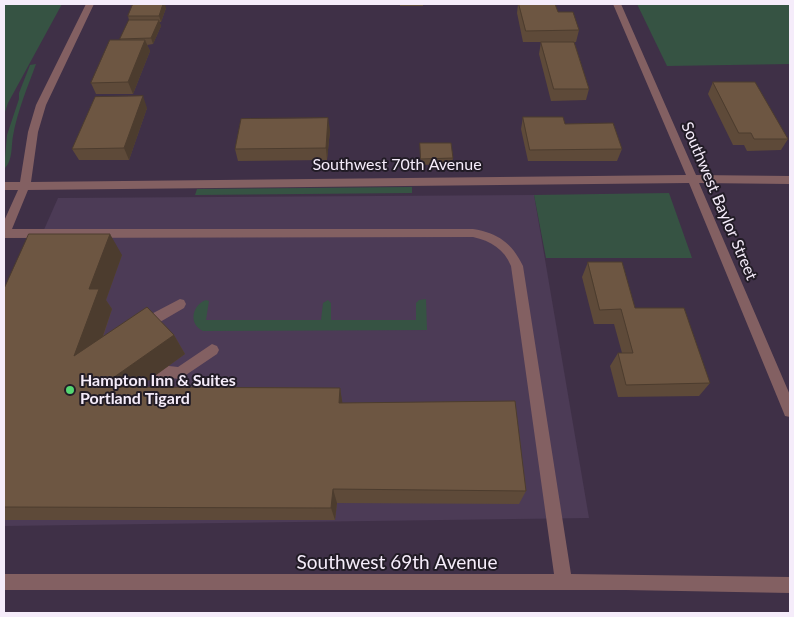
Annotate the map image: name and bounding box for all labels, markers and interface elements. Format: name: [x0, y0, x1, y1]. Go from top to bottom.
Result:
street label: Southwest Baylor Street: [677, 119, 761, 283]
street label: Southwest 70th Avenue: [312, 155, 482, 175]
place label: Hampton Inn & Suites Portland Tigard: [80, 371, 236, 409]
marker: Hampton Inn & Suites Portland Tigard: [64, 384, 76, 396]
street label: Southwest 69th Avenue: [297, 552, 497, 574]

